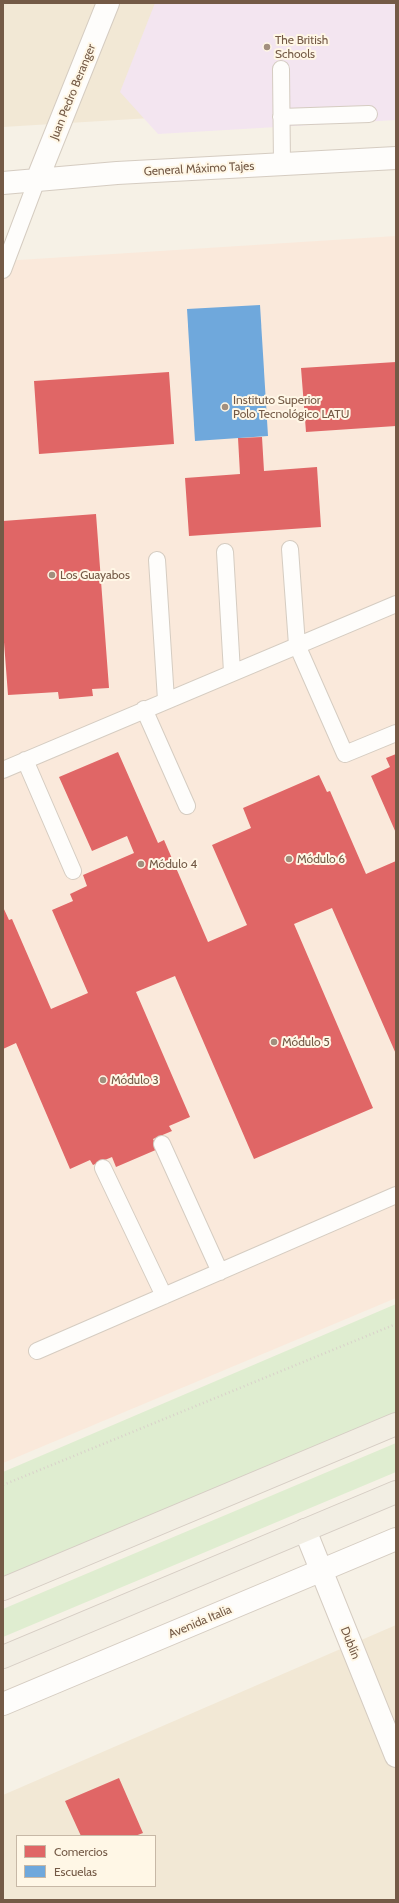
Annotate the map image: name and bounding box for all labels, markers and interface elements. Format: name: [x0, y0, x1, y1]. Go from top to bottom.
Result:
place label: The British Schools: [275, 33, 328, 61]
street label: Juan Pedro Beranger: [47, 42, 99, 142]
marker: The British Schools: [262, 42, 272, 52]
street label: General Máximo Tajes: [143, 159, 255, 179]
place label: Instituto Superior Polo Tecnológico LATU: [233, 393, 349, 421]
marker: Instituto Superior Polo Tecnológico LATU: [220, 402, 230, 412]
place label: Los Guayabos: [60, 568, 130, 582]
marker: Los Guayabos: [47, 570, 57, 580]
place label: Módulo 6: [297, 852, 345, 866]
marker: Módulo 6: [284, 854, 294, 864]
place label: Módulo 4: [149, 857, 197, 871]
marker: Módulo 4: [136, 859, 146, 869]
place label: Módulo 5: [282, 1035, 330, 1049]
marker: Módulo 5: [269, 1037, 279, 1047]
place label: Módulo 3: [111, 1073, 159, 1087]
marker: Módulo 3: [98, 1075, 108, 1085]
street label: Avenida Italia: [166, 1602, 234, 1642]
street label: Dublín: [337, 1625, 363, 1661]
legend: [16, 1835, 156, 1887]
text: Comercios: [54, 1844, 108, 1859]
text: Escuelas: [54, 1864, 97, 1879]

